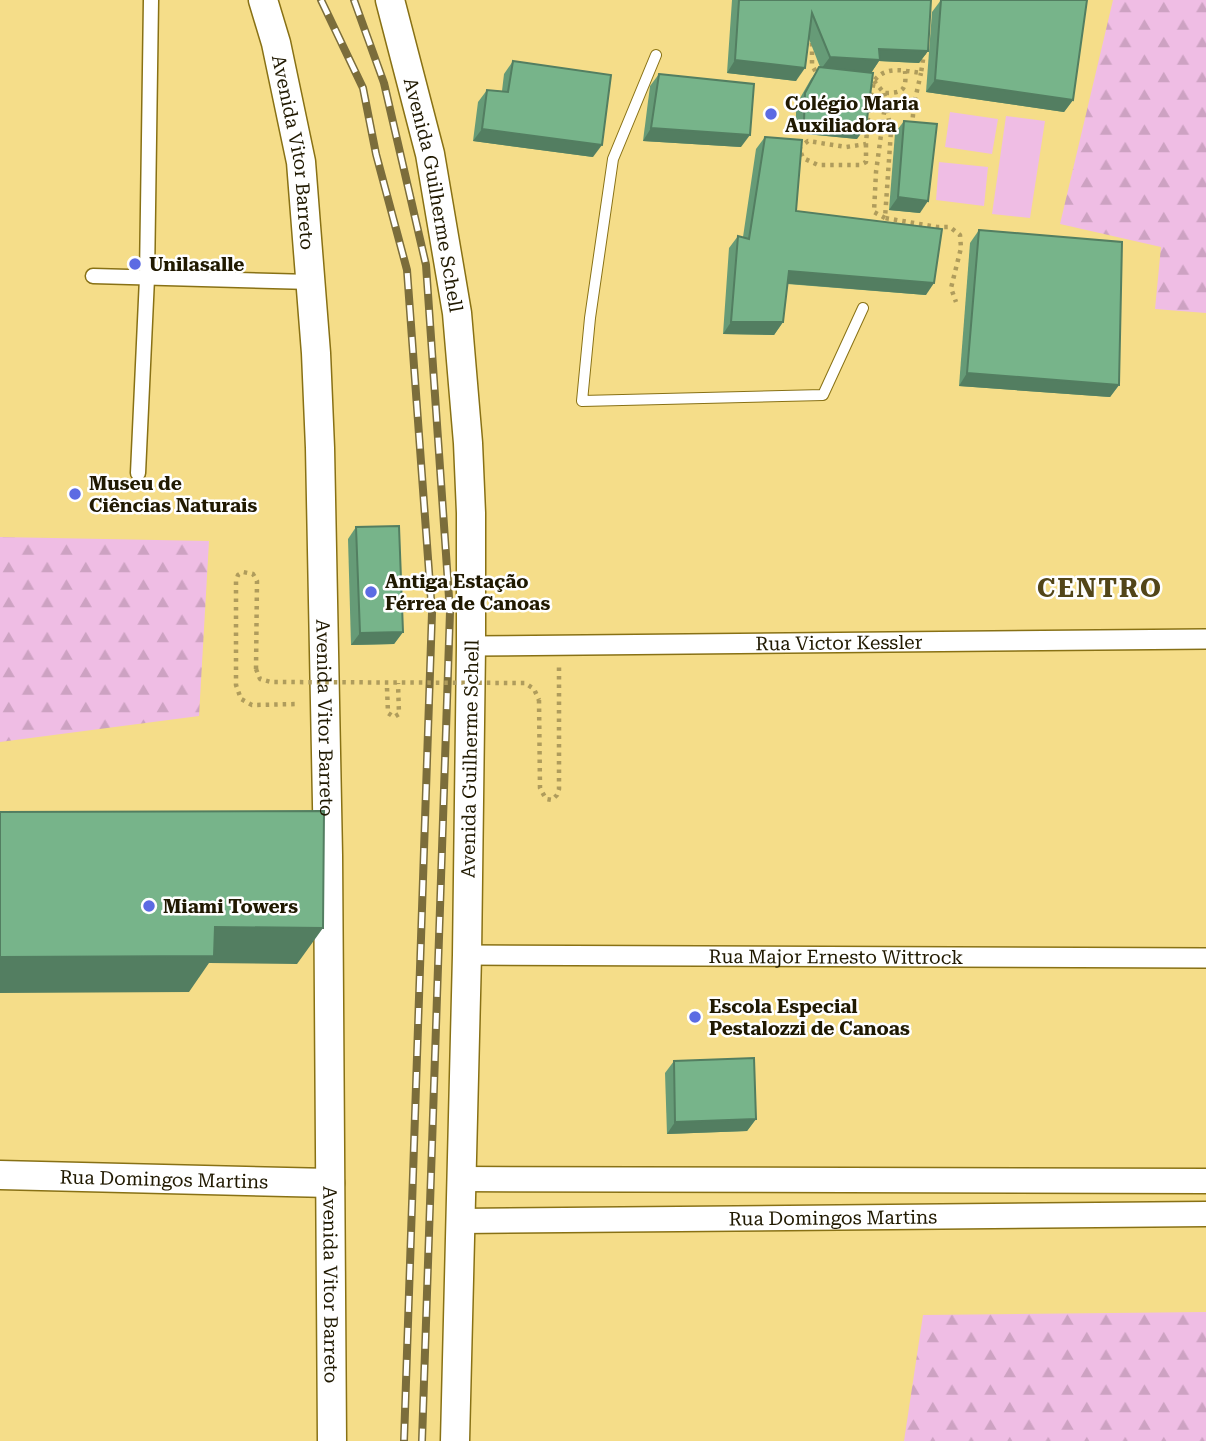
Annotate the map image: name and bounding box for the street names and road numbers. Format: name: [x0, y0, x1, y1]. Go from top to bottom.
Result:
street label: Avenida Vitor Barreto: [267, 53, 319, 251]
street label: Avenida Guilherme Schell: [399, 75, 468, 314]
street label: Avenida Vitor Barreto: [312, 619, 339, 817]
street label: Rua Victor Kessler: [755, 630, 923, 655]
street label: Avenida Guilherme Schell: [456, 639, 484, 878]
street label: Rua Major Ernesto Wittrock: [709, 944, 963, 969]
street label: Rua Domingos Martins: [59, 1165, 268, 1193]
street label: Avenida Vitor Barreto: [319, 1186, 343, 1383]
street label: Rua Domingos Martins: [729, 1205, 937, 1230]

